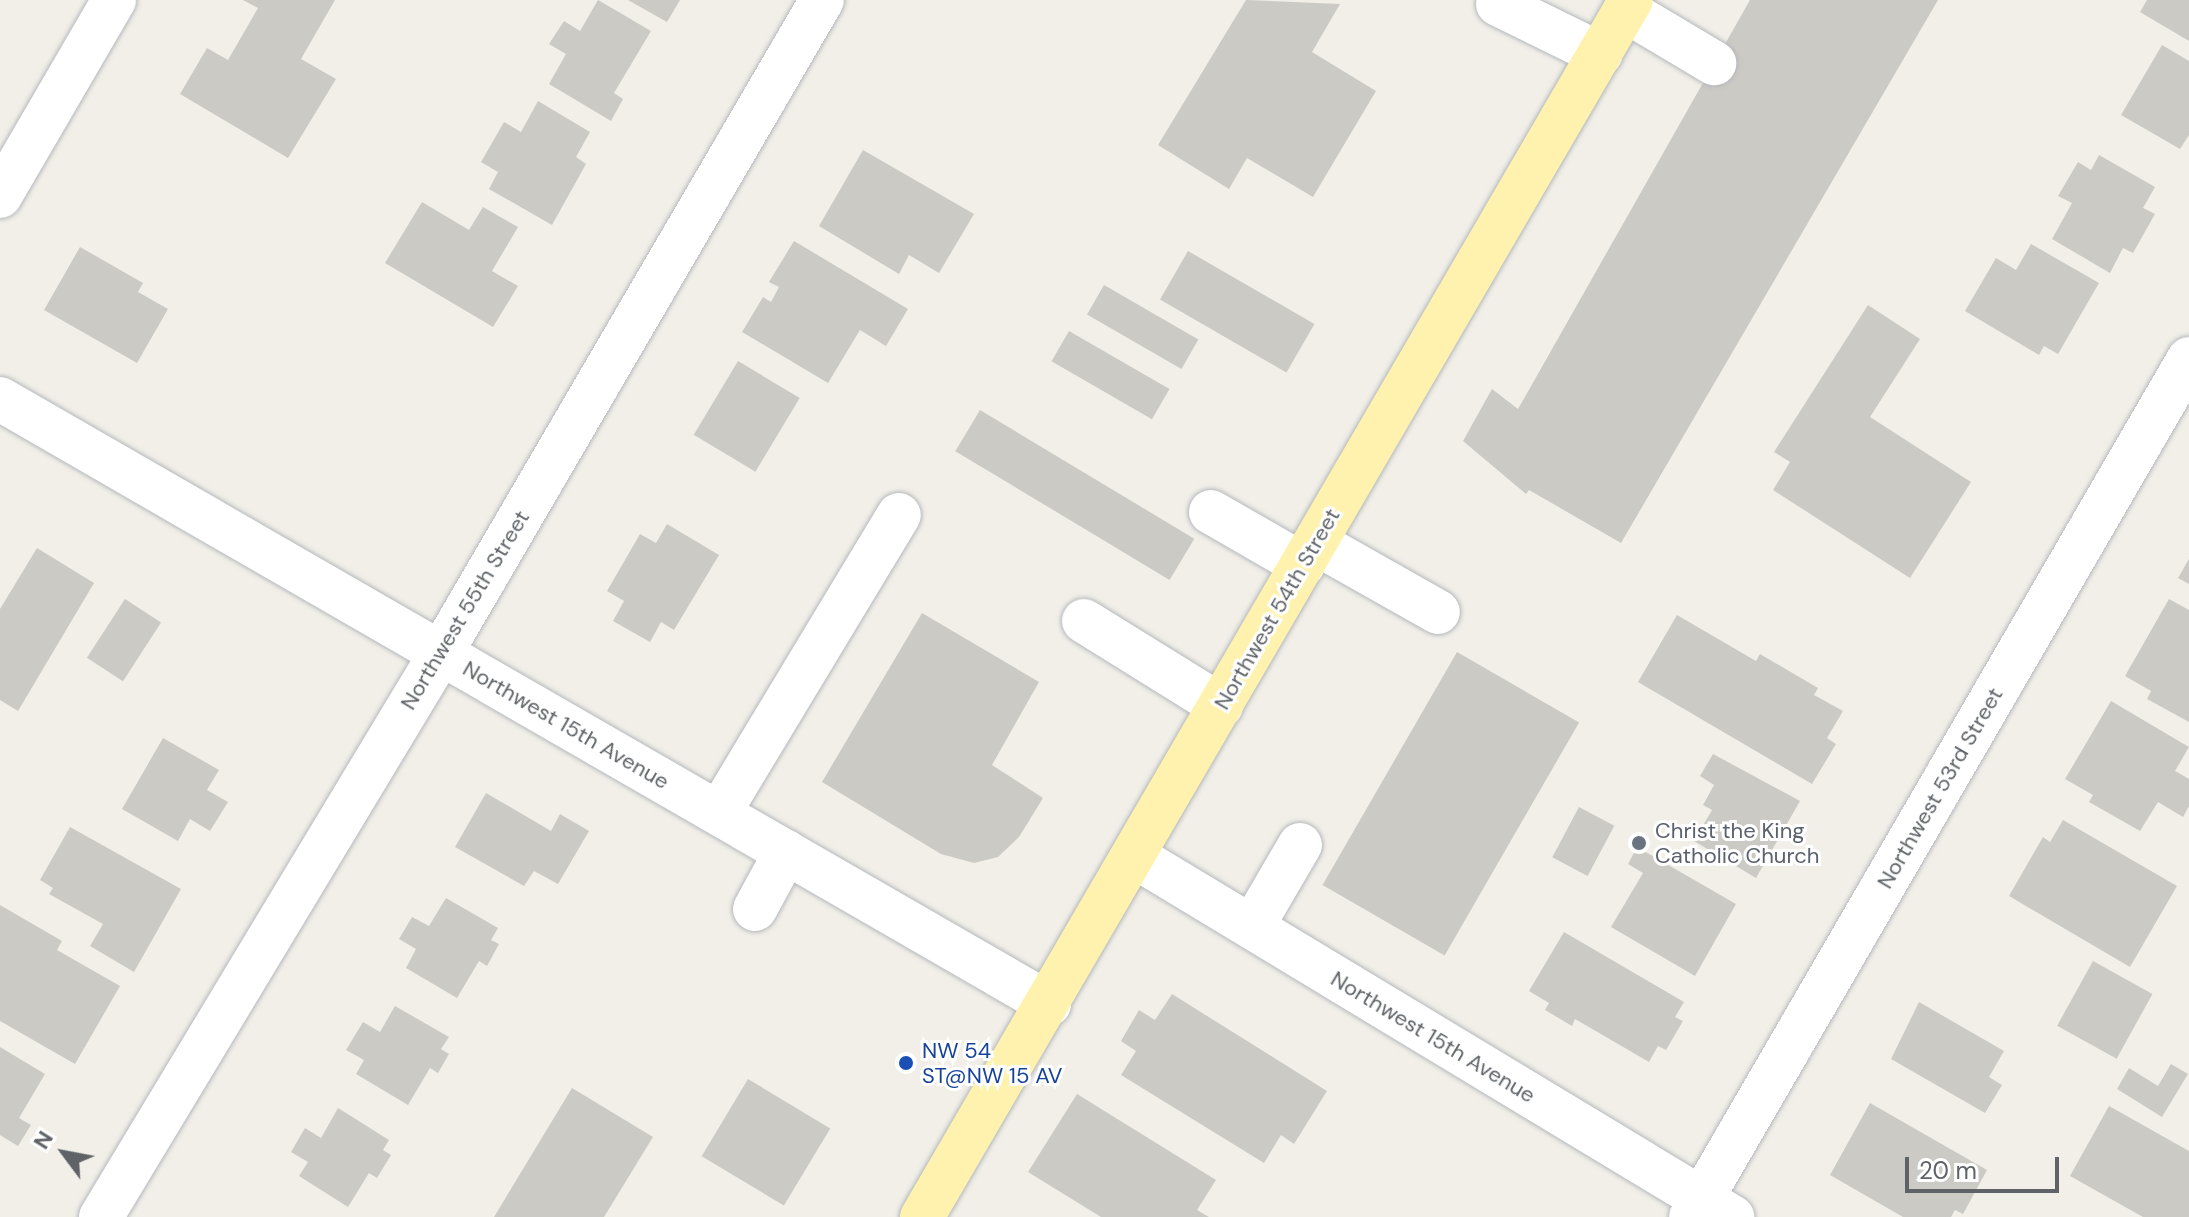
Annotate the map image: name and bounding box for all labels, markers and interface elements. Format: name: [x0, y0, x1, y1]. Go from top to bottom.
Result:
street label: Northwest 54th Street: [1209, 504, 1345, 714]
street label: Northwest 55th Street: [395, 506, 535, 714]
street label: Northwest 15th Avenue: [458, 655, 674, 795]
street label: Northwest 53rd Street: [1872, 683, 2008, 893]
place label: Christ the King Catholic Church: [1655, 817, 1819, 868]
marker: Christ the King Catholic Church: [1630, 834, 1648, 852]
street label: Northwest 15th Avenue: [1326, 965, 1540, 1109]
place label: NW 54 ST@NW 15 AV: [922, 1037, 1062, 1088]
marker: NW 54 ST@NW 15 AV: [897, 1054, 915, 1072]
north arrow: [24, 1113, 104, 1193]
text: N: [27, 1126, 60, 1155]
scale bar: [1909, 1141, 2063, 1191]
text: 20 m: [1919, 1155, 1977, 1186]

